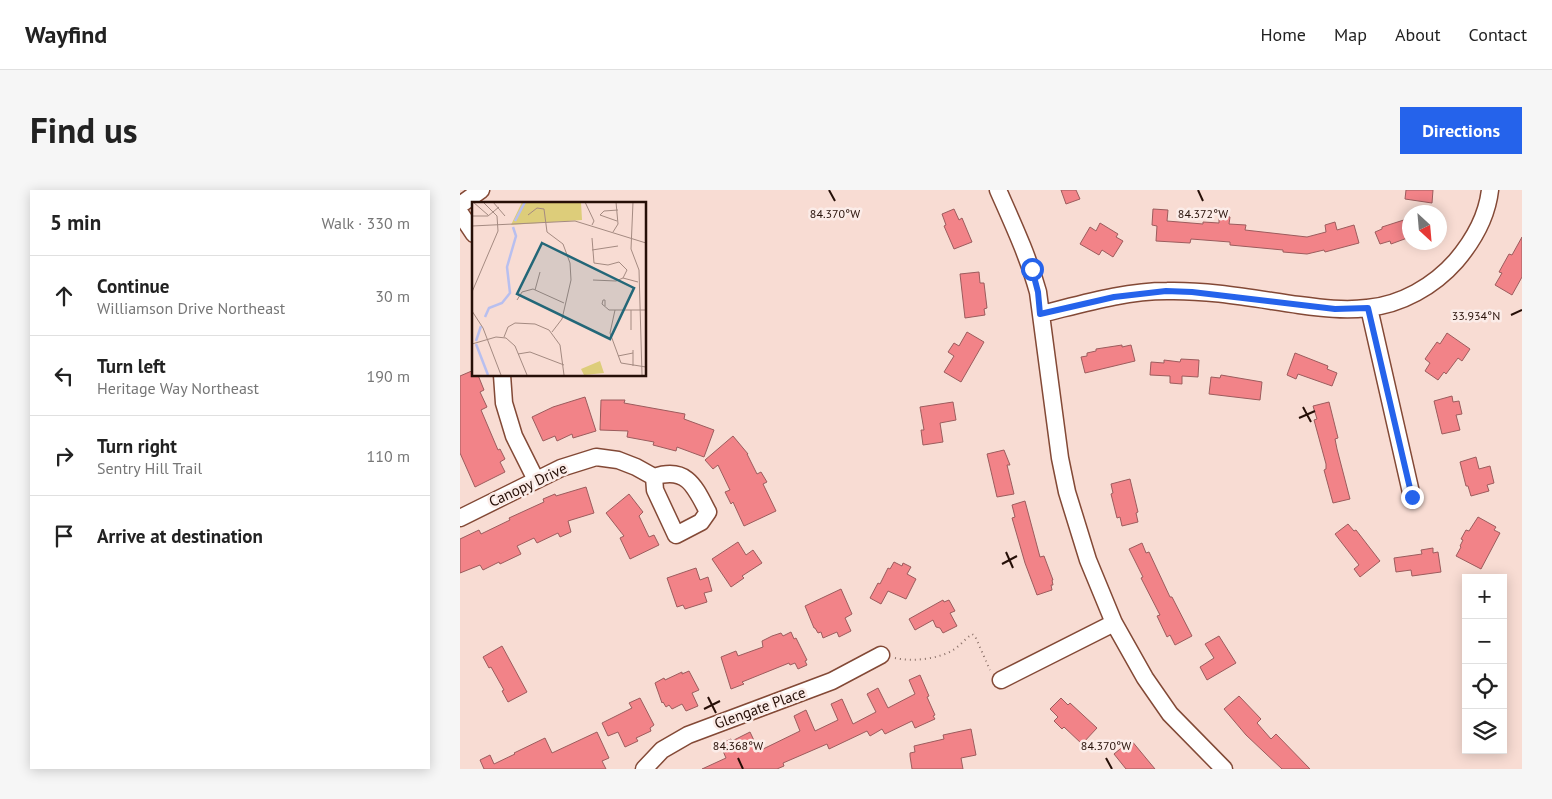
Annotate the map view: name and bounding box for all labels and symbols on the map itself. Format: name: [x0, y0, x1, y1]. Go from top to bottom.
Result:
inset map: [472, 202, 646, 376]
north arrow: [1402, 205, 1447, 250]
text: 84.370°W: [810, 206, 860, 221]
text: 84.372°W: [1178, 206, 1228, 221]
route start: [1021, 258, 1044, 281]
text: 33.934°N: [1452, 308, 1500, 323]
street label: Canopy Drive: [486, 458, 570, 511]
route end: [1401, 486, 1424, 509]
street label: Glengate Place: [712, 682, 808, 733]
text: 84.368°W: [713, 738, 763, 753]
text: 84.370°W: [1081, 738, 1131, 753]

